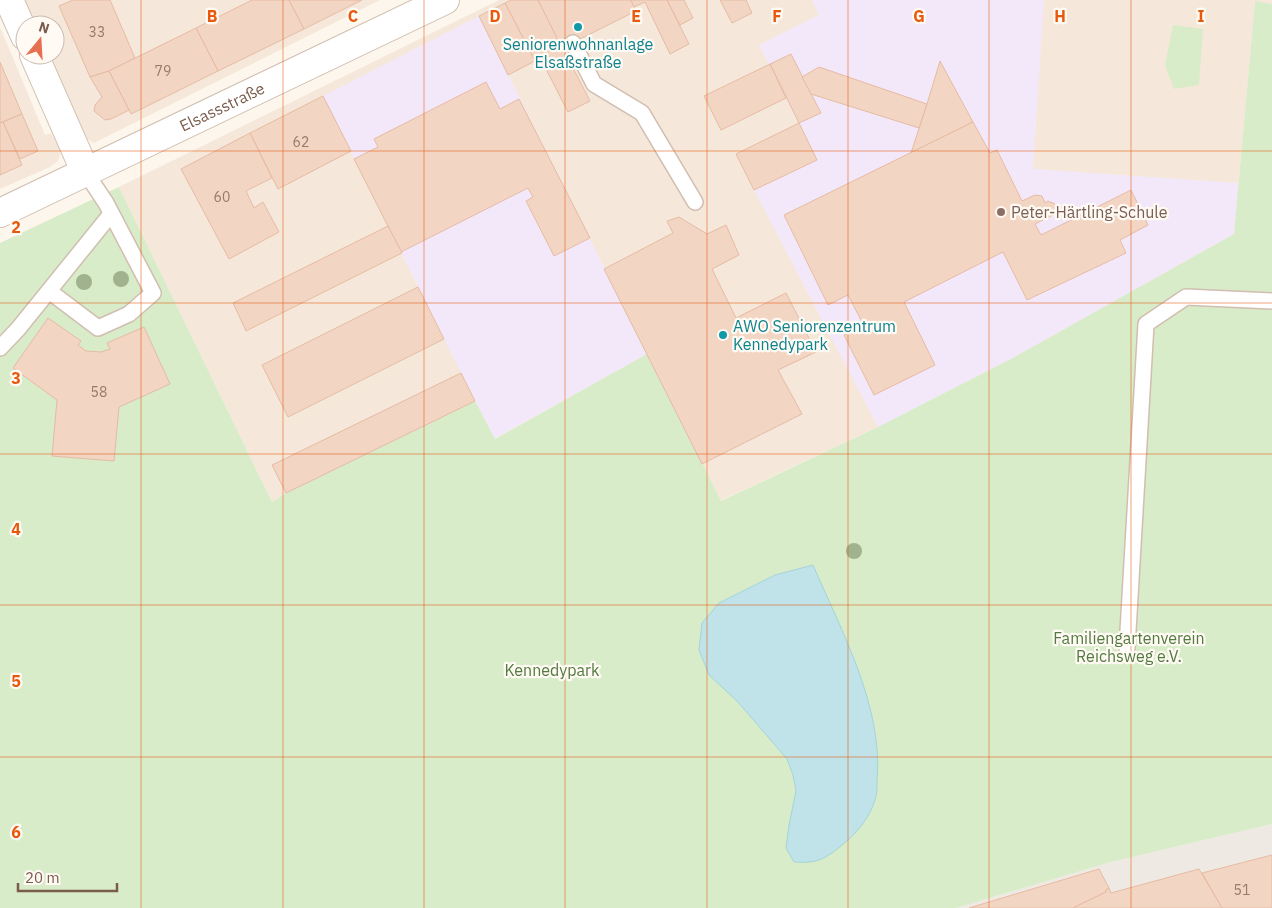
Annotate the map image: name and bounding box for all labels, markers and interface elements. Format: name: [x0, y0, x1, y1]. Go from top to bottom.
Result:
text: B: [207, 6, 218, 26]
text: C: [348, 6, 358, 26]
text: D: [489, 6, 501, 26]
text: E: [631, 6, 641, 26]
text: F: [772, 6, 782, 26]
text: G: [913, 6, 925, 26]
text: H: [1054, 6, 1066, 26]
text: I: [1198, 6, 1205, 26]
north arrow: [15, 15, 65, 65]
text: N: [36, 18, 52, 38]
marker: Seniorenwohnanlage Elsaßstraße: [572, 21, 584, 33]
house number: 33: [89, 23, 105, 41]
place label: Seniorenwohnanlage Elsaßstraße: [503, 34, 654, 72]
house number: 79: [155, 62, 171, 80]
street label: Elsassstraße: [176, 78, 268, 136]
house number: 62: [293, 133, 309, 151]
house number: 60: [214, 188, 230, 206]
place label: Peter-Härtling-Schule: [1011, 202, 1168, 222]
marker: Peter-Härtling-Schule: [995, 206, 1007, 218]
text: 2: [11, 217, 21, 237]
place label: AWO Seniorenzentrum Kennedypark: [733, 316, 896, 354]
marker: AWO Seniorenzentrum Kennedypark: [717, 329, 729, 341]
text: 3: [11, 368, 21, 388]
house number: 58: [91, 383, 107, 401]
text: 4: [11, 519, 21, 539]
park label: Familiengartenverein Reichsweg e.V.: [1053, 628, 1205, 666]
park label: Kennedypark: [505, 660, 600, 680]
text: 5: [11, 671, 21, 691]
text: 6: [11, 822, 21, 842]
scale bar: [18, 860, 116, 892]
text: 20 m: [25, 868, 60, 887]
house number: 51: [1234, 881, 1250, 899]

